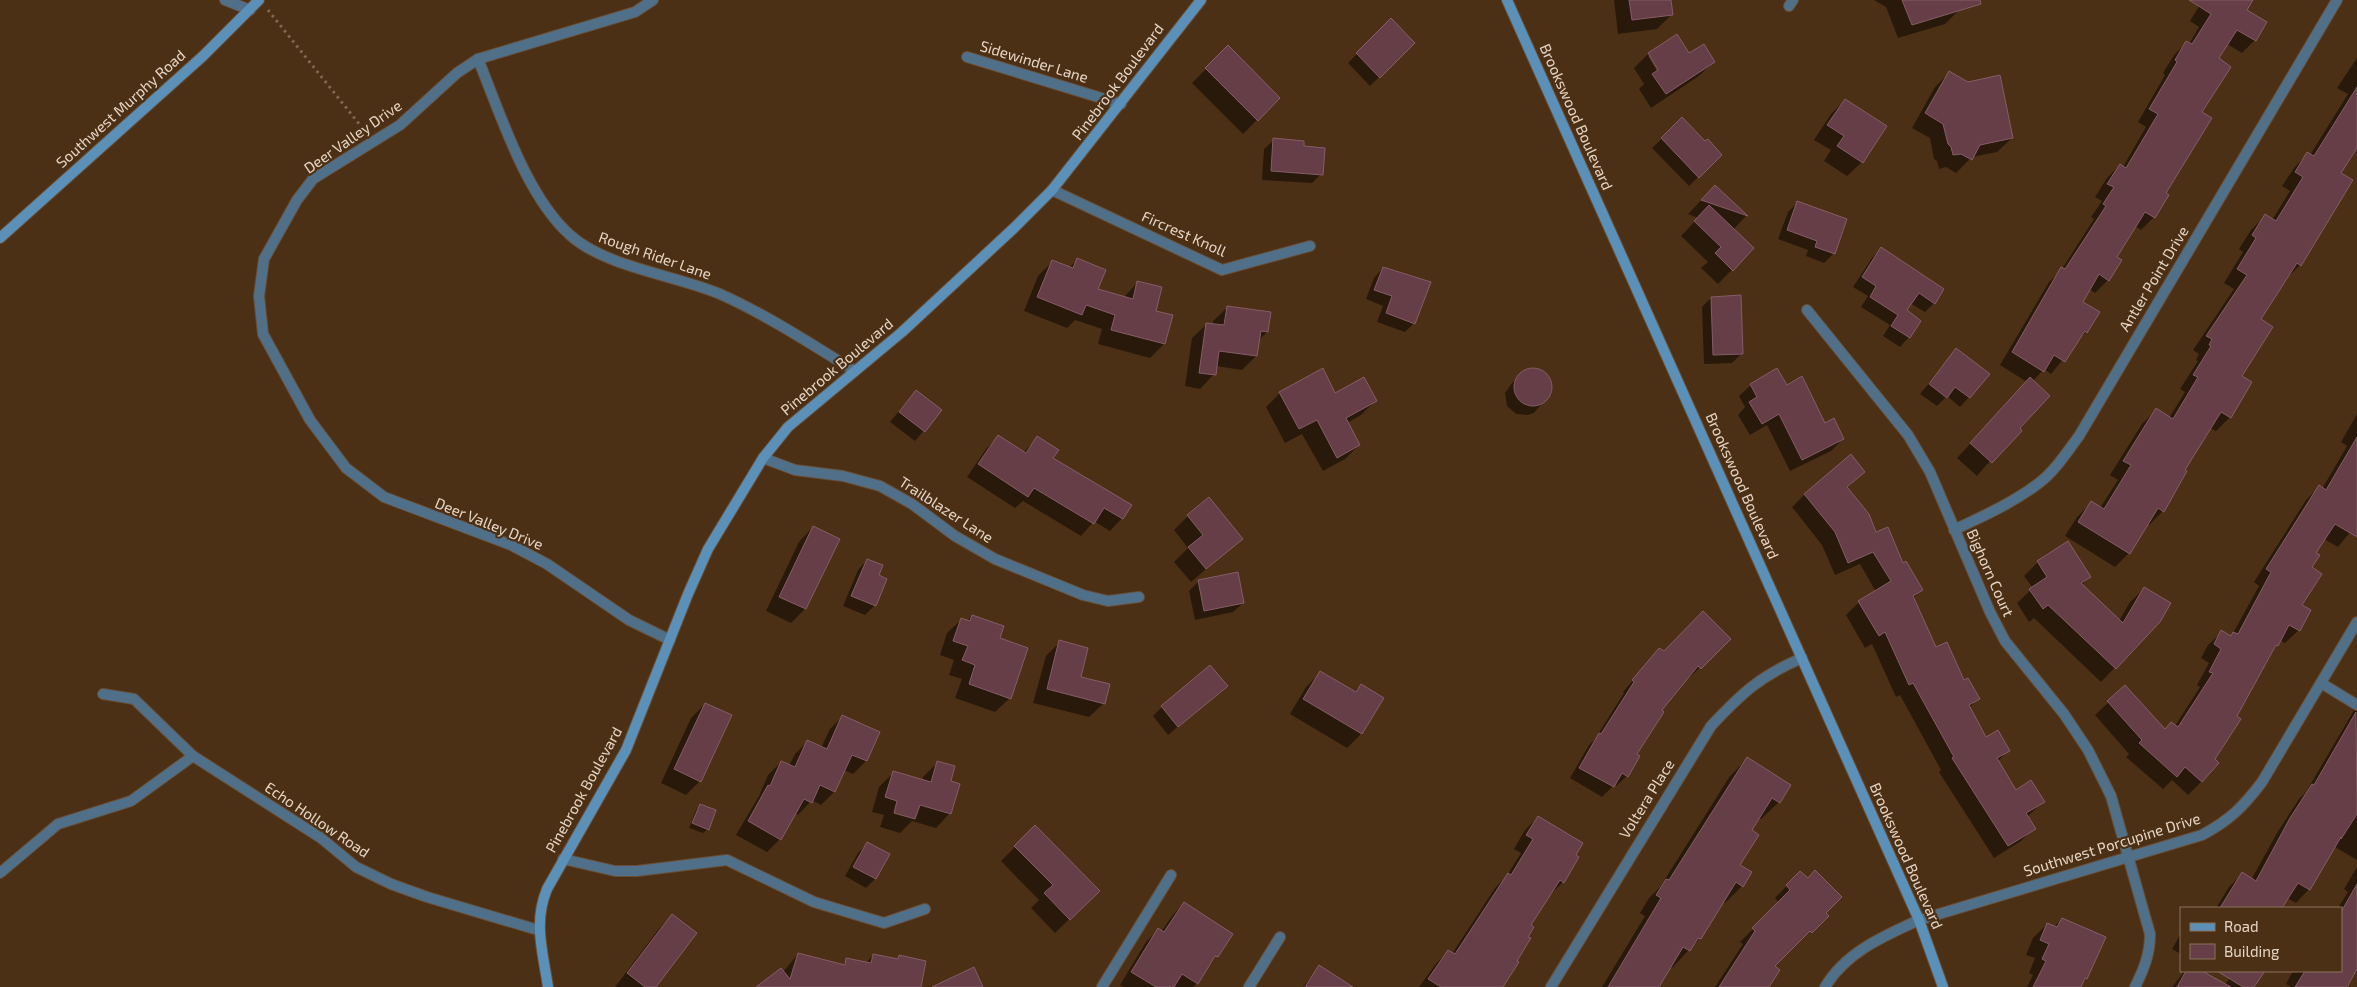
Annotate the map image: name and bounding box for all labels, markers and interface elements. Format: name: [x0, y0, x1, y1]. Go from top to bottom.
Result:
street label: Pinebrook Boulevard: [1068, 20, 1167, 143]
street label: Sidewinder Lane: [978, 36, 1090, 86]
street label: Brookswood Boulevard: [1537, 41, 1617, 192]
street label: Southwest Murphy Road: [52, 45, 189, 171]
street label: Deer Valley Drive: [300, 96, 405, 177]
street label: Fircrest Knoll: [1139, 206, 1230, 260]
street label: Antler Point Drive: [2115, 223, 2192, 334]
street label: Rough Rider Lane: [597, 227, 714, 283]
street label: Pinebrook Boulevard: [777, 314, 896, 418]
street label: Brookswood Boulevard: [1703, 410, 1783, 561]
street label: Trailblazer Lane: [896, 472, 997, 546]
street label: Deer Valley Drive: [433, 493, 546, 553]
street label: Bighorn Court: [1964, 526, 2018, 619]
street label: Pinebrook Boulevard: [541, 723, 625, 856]
street label: Voltera Place: [1615, 756, 1678, 841]
street label: Echo Hollow Road: [262, 778, 373, 861]
street label: Brookswood Boulevard: [1867, 780, 1947, 931]
street label: Southwest Porcupine Drive: [2021, 809, 2202, 880]
legend: [2180, 907, 2342, 972]
text: Road: [2224, 917, 2259, 935]
text: Building: [2224, 942, 2280, 960]

